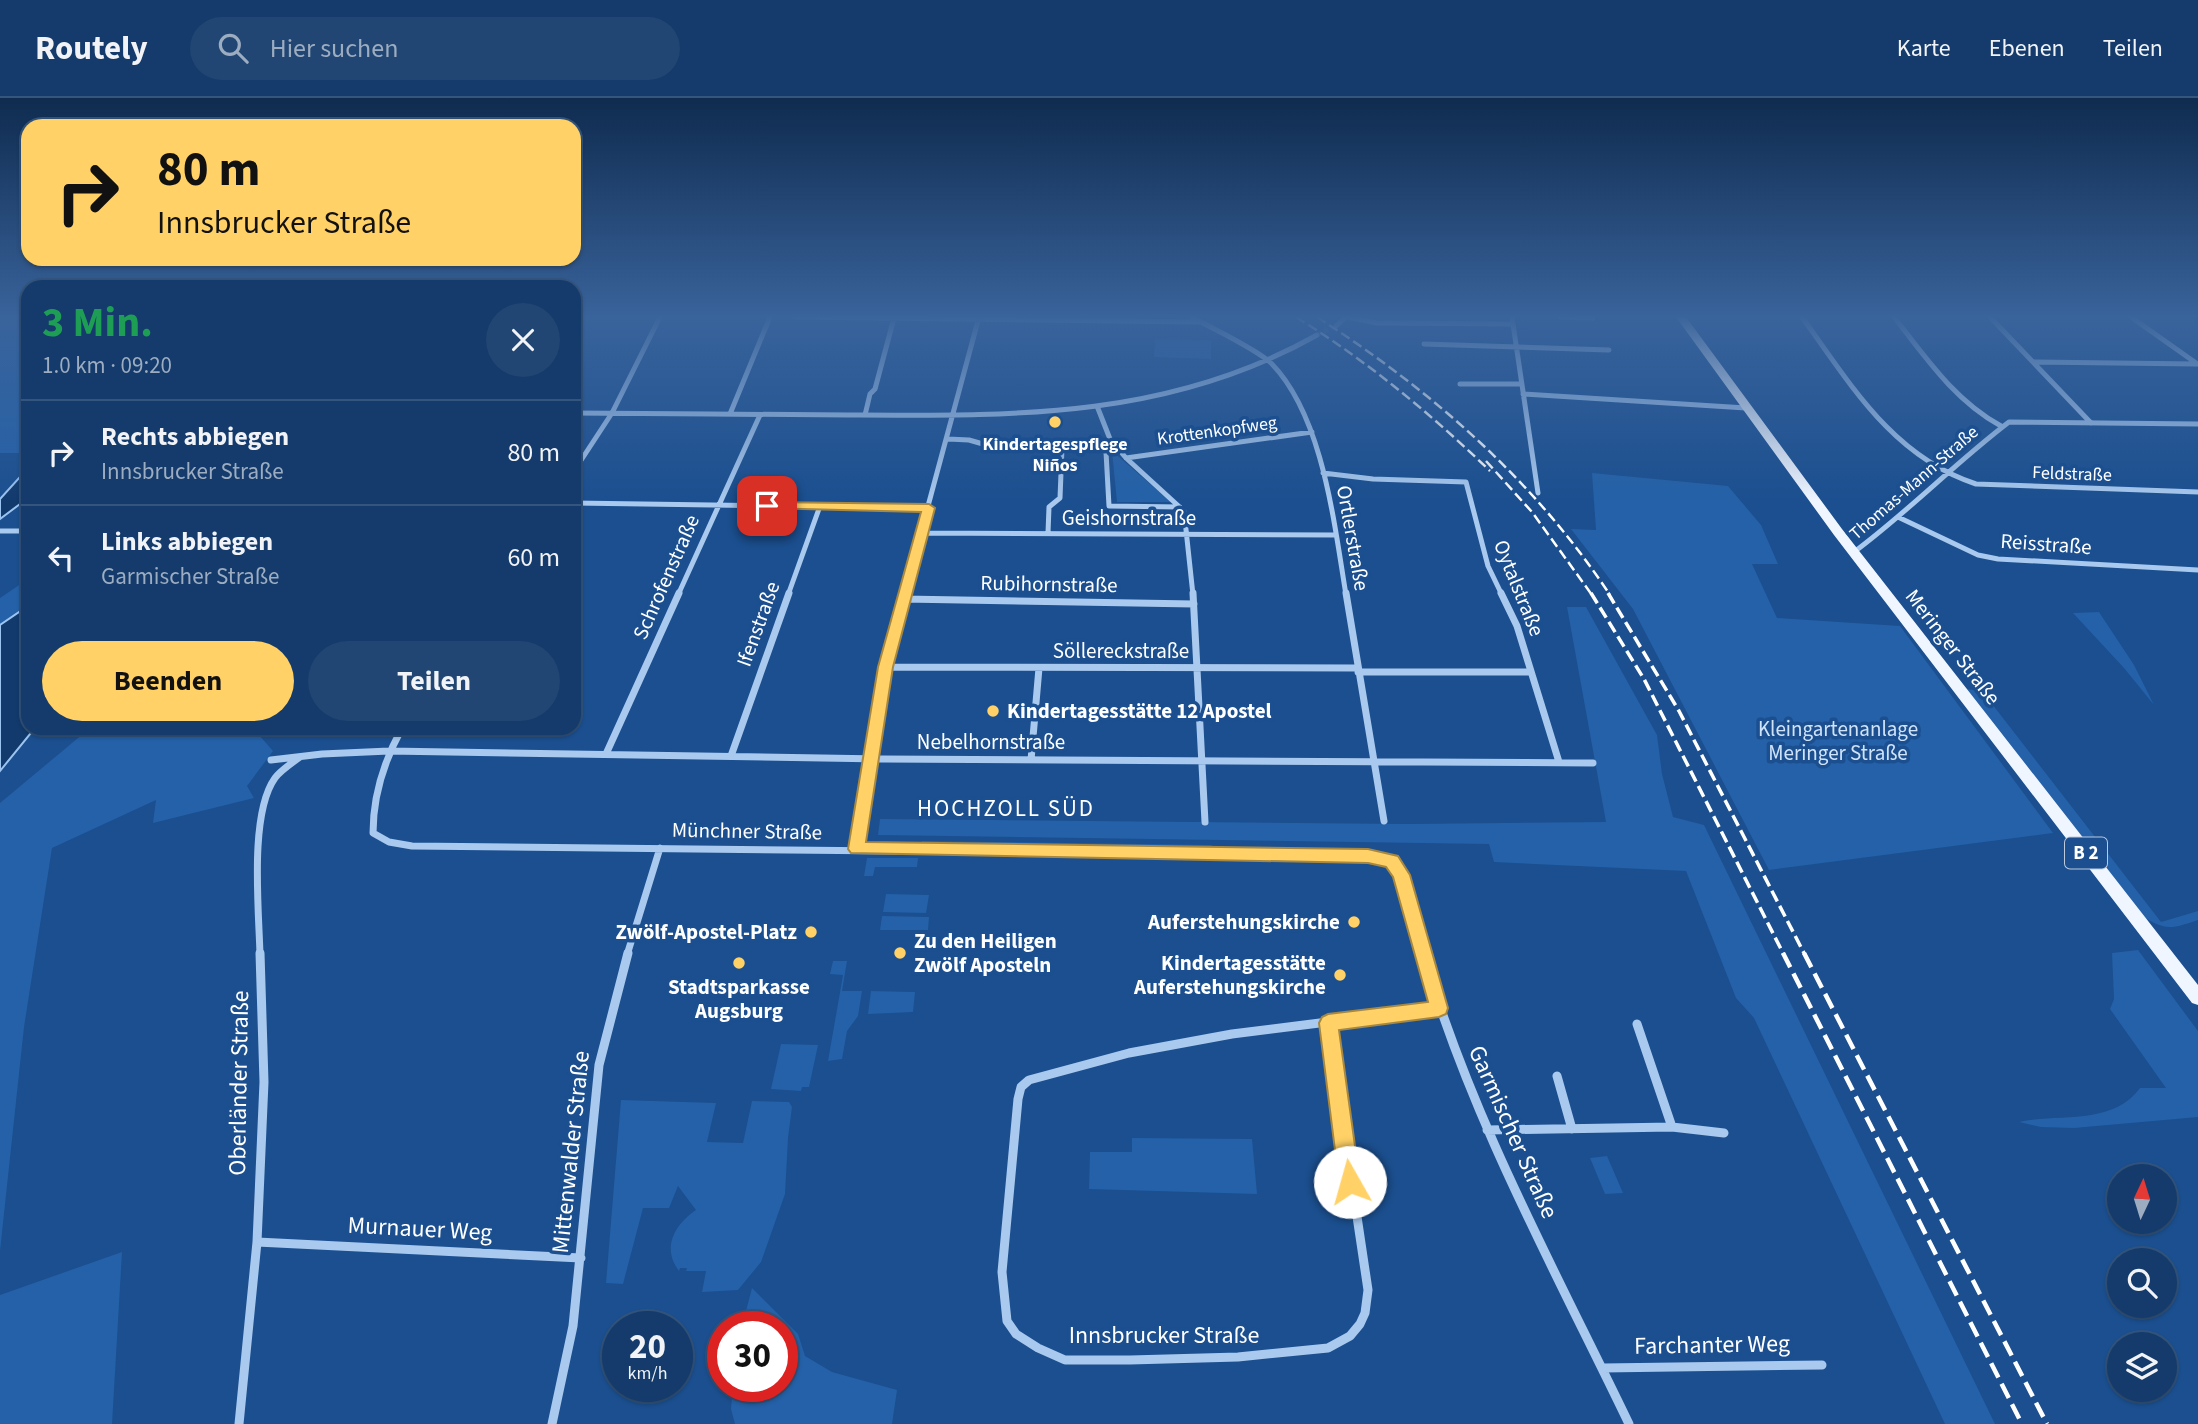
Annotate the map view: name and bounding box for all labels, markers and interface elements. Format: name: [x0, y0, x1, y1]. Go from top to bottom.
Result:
search box: [190, 17, 680, 80]
text: Routely: [35, 25, 148, 72]
icon: search: [214, 29, 252, 67]
text: Hier suchen: [270, 30, 398, 67]
text: Karte: [1897, 31, 1951, 66]
text: Ebenen: [1989, 31, 2065, 66]
text: Teilen: [2103, 31, 2163, 66]
text: 80 m: [157, 135, 261, 205]
icon: right: [42, 147, 133, 238]
text: Innsbrucker Straße: [157, 200, 411, 246]
text: 3 Min.: [42, 293, 153, 353]
button: close: [486, 303, 560, 377]
text: 1.0 km · 09:20: [42, 349, 172, 382]
street label: Krottenkopfweg: [1156, 410, 1278, 452]
marker: Kindertagespflege Niños: [1047, 414, 1063, 430]
text: Rechts abbiegen: [101, 418, 289, 455]
street label: Thomas-Mann-Straße: [1844, 420, 1984, 546]
place label: Kindertagespflege Niños: [983, 432, 1127, 478]
icon: right: [42, 434, 80, 472]
text: 80 m: [507, 434, 560, 471]
text: Innsbrucker Straße: [101, 455, 284, 488]
street label: Feldstraße: [2032, 460, 2112, 488]
pin: [737, 476, 797, 536]
street label: Ortlerstraße: [1329, 483, 1377, 593]
icon: arrive: [748, 487, 786, 525]
street label: Geishornstraße: [1062, 503, 1196, 533]
street label: Schrofenstraße: [625, 510, 707, 644]
text: Links abbiegen: [101, 523, 273, 560]
street label: Reisstraße: [1999, 526, 2093, 562]
street label: Oytalstraße: [1486, 535, 1552, 641]
icon: left: [42, 539, 80, 577]
text: 60 m: [507, 539, 560, 576]
text: Garmischer Straße: [101, 560, 279, 593]
street label: Rubihornstraße: [980, 568, 1118, 600]
street label: Ifenstraße: [729, 577, 787, 671]
street label: Meringer Straße: [1898, 583, 2008, 711]
street label: Söllereckstraße: [1053, 636, 1189, 666]
button: Beenden: [42, 641, 294, 721]
button: Teilen: [308, 641, 560, 721]
place label: Kindertagesstätte 12 Apostel: [1007, 696, 1272, 726]
marker: Kindertagesstätte 12 Apostel: [985, 703, 1001, 719]
park label: Kleingartenanlage Meringer Straße: [1758, 714, 1918, 768]
street label: Nebelhornstraße: [917, 727, 1065, 757]
district label: HOCHZOLL SÜD: [917, 792, 1095, 825]
street label: Münchner Straße: [672, 815, 822, 847]
road number: B 2: [2065, 838, 2107, 868]
place label: Auferstehungskirche: [1147, 907, 1340, 937]
marker: Auferstehungskirche: [1346, 914, 1362, 930]
place label: Zwölf-Apostel-Platz: [615, 917, 797, 947]
marker: Zwölf-Apostel-Platz: [803, 924, 819, 940]
place label: Zu den Heiligen Zwölf Aposteln: [914, 926, 1057, 980]
marker: Zu den Heiligen Zwölf Aposteln: [892, 945, 908, 961]
place label: Kindertagesstätte Auferstehungskirche: [1133, 948, 1326, 1002]
marker: Stadtsparkasse Augsburg: [731, 955, 747, 971]
marker: Kindertagesstätte Auferstehungskirche: [1332, 967, 1348, 983]
place label: Stadtsparkasse Augsburg: [668, 972, 810, 1026]
street label: Oberländer Straße: [220, 990, 258, 1176]
street label: Garmischer Straße: [1459, 1040, 1567, 1224]
street label: Mittenwalder Straße: [543, 1049, 599, 1255]
position arrow: [1313, 1145, 1387, 1219]
north arrow: [2107, 1164, 2177, 1234]
map controls: [2107, 1164, 2177, 1402]
street label: Murnauer Weg: [347, 1208, 493, 1250]
button: search: [2107, 1248, 2177, 1318]
speed limit sign: 30: [707, 1311, 798, 1402]
street label: Innsbrucker Straße: [1069, 1318, 1259, 1353]
text: 20: [629, 1322, 666, 1372]
street label: Farchanter Weg: [1634, 1326, 1790, 1364]
button: layers: [2107, 1332, 2177, 1402]
text: km/h: [628, 1361, 667, 1386]

